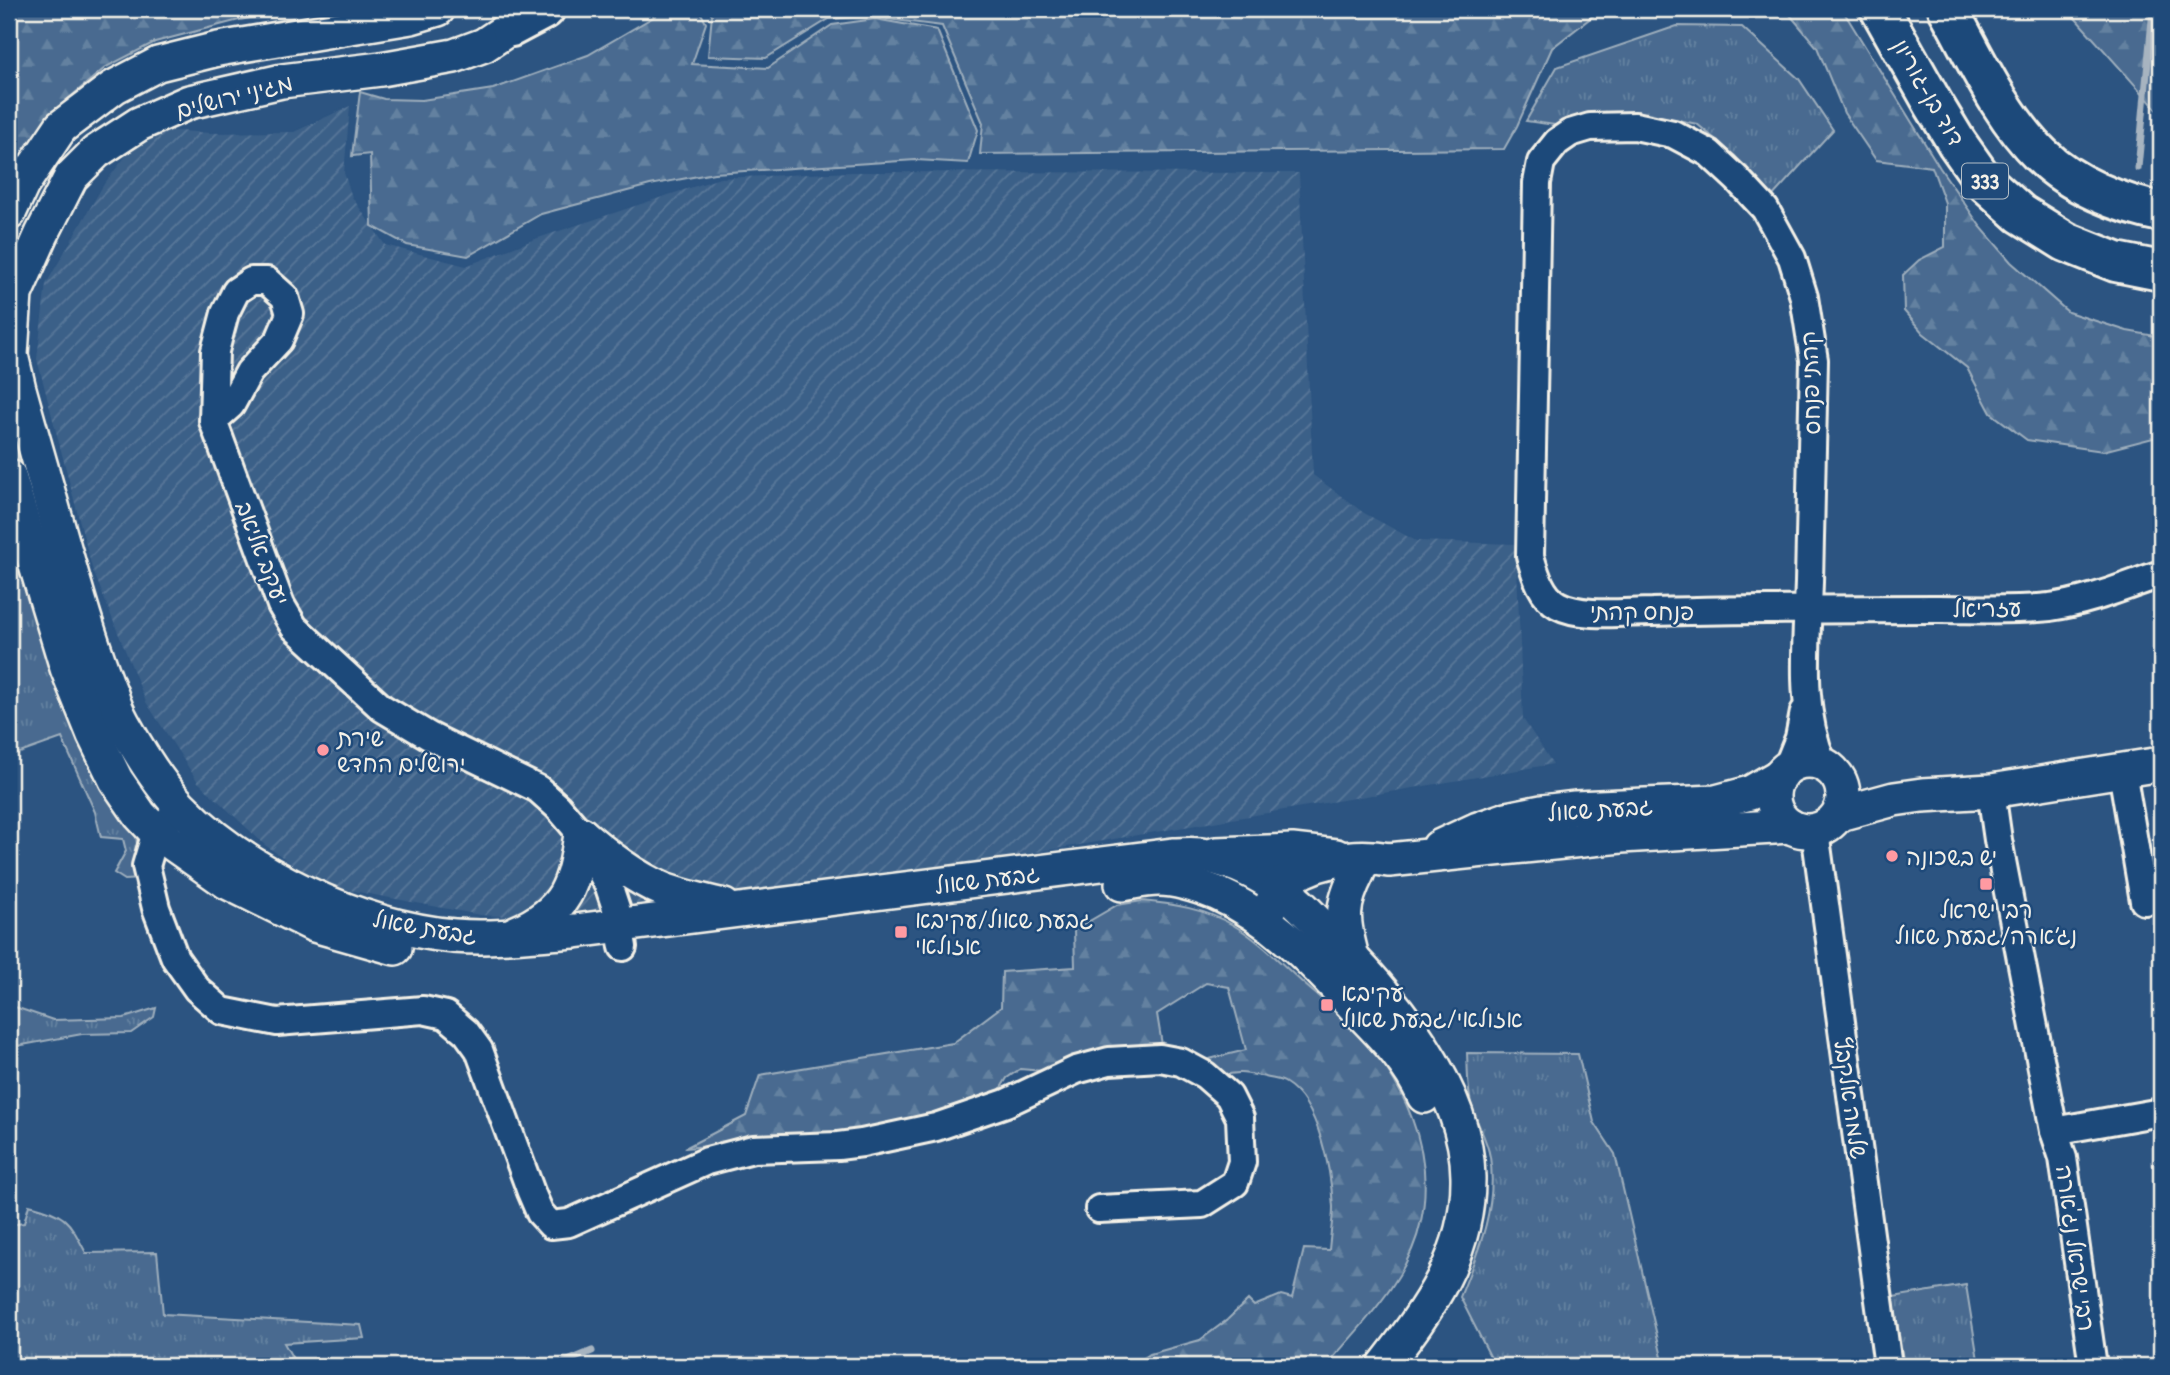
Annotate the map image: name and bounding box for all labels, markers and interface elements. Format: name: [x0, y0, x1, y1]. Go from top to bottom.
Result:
street label: דוד בן-גוריון: [1886, 33, 1972, 151]
street label: מגיני ירושלים: [172, 66, 296, 126]
road number: 333: [1962, 164, 2008, 198]
street label: קהתי פנחס: [1793, 331, 1827, 435]
street label: יעקב אליאב: [229, 496, 297, 610]
street label: עזריאל: [1952, 592, 2022, 624]
street label: פנחס קהתי: [1590, 596, 1694, 627]
place label: שירת ירושלים החדש: [336, 722, 466, 779]
marker: שירת ירושלים החדש: [315, 742, 331, 758]
street label: גבעת שאול: [1546, 790, 1654, 828]
place label: יש בשכונה: [1906, 841, 1997, 872]
marker: יש בשכונה: [1884, 848, 1900, 864]
street label: גבעת שאול: [933, 857, 1041, 901]
marker: רבי ישראל נג׳ארה/גבעת שאול: [1978, 876, 1994, 892]
place label: רבי ישראל נג׳ארה/גבעת שאול: [1895, 894, 2077, 951]
street label: גבעת שאול: [370, 903, 480, 951]
place label: גבעת שאול/עקיבא אזולאי: [915, 904, 1093, 961]
marker: גבעת שאול/עקיבא אזולאי: [893, 924, 909, 940]
place label: עקיבא אזולאי/גבעת שאול: [1341, 977, 1523, 1034]
marker: עקיבא אזולאי/גבעת שאול: [1319, 997, 1335, 1013]
street label: שלמה אלקבץ: [1827, 1035, 1875, 1161]
street label: רבי ישראל נג'ארה: [2049, 1163, 2103, 1333]

